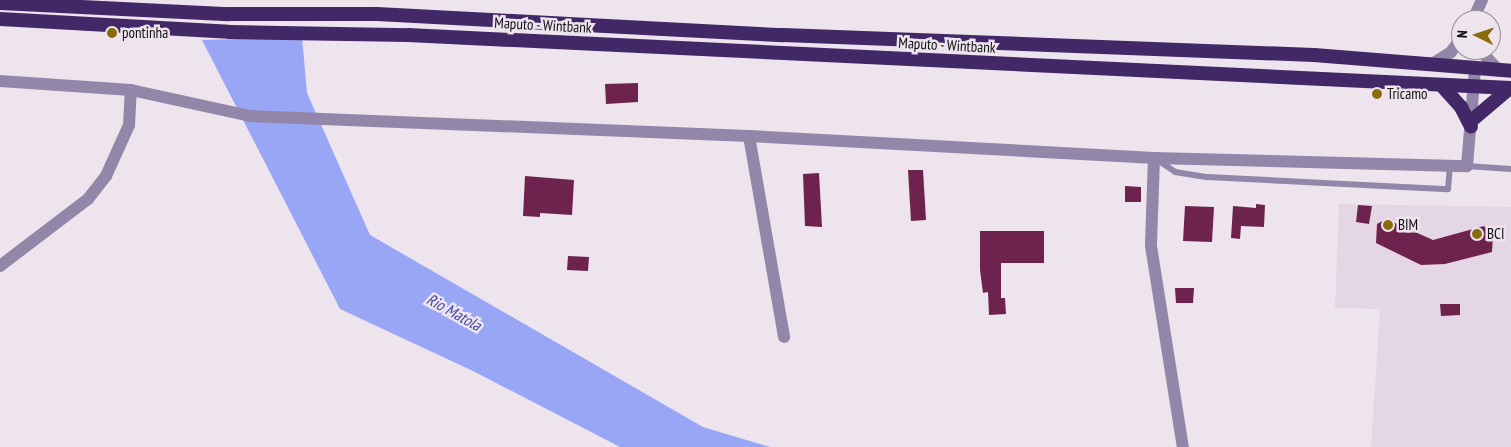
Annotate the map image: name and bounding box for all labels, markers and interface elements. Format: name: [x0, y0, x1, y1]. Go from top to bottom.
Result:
north arrow: [1451, 10, 1501, 60]
street label: Maputo - Wintbank: [493, 13, 593, 37]
place label: pontinha: [122, 24, 168, 42]
marker: pontinha: [106, 27, 118, 39]
text: N: [1453, 30, 1471, 38]
street label: Maputo - Wintbank: [897, 33, 997, 57]
place label: Tricamo: [1387, 85, 1427, 103]
marker: Tricamo: [1371, 88, 1383, 100]
place label: BIM: [1398, 216, 1418, 234]
marker: BIM: [1382, 219, 1394, 231]
place label: BCI: [1487, 225, 1504, 243]
marker: BCI: [1471, 228, 1483, 240]
water label: Rio Matola: [423, 289, 485, 335]

